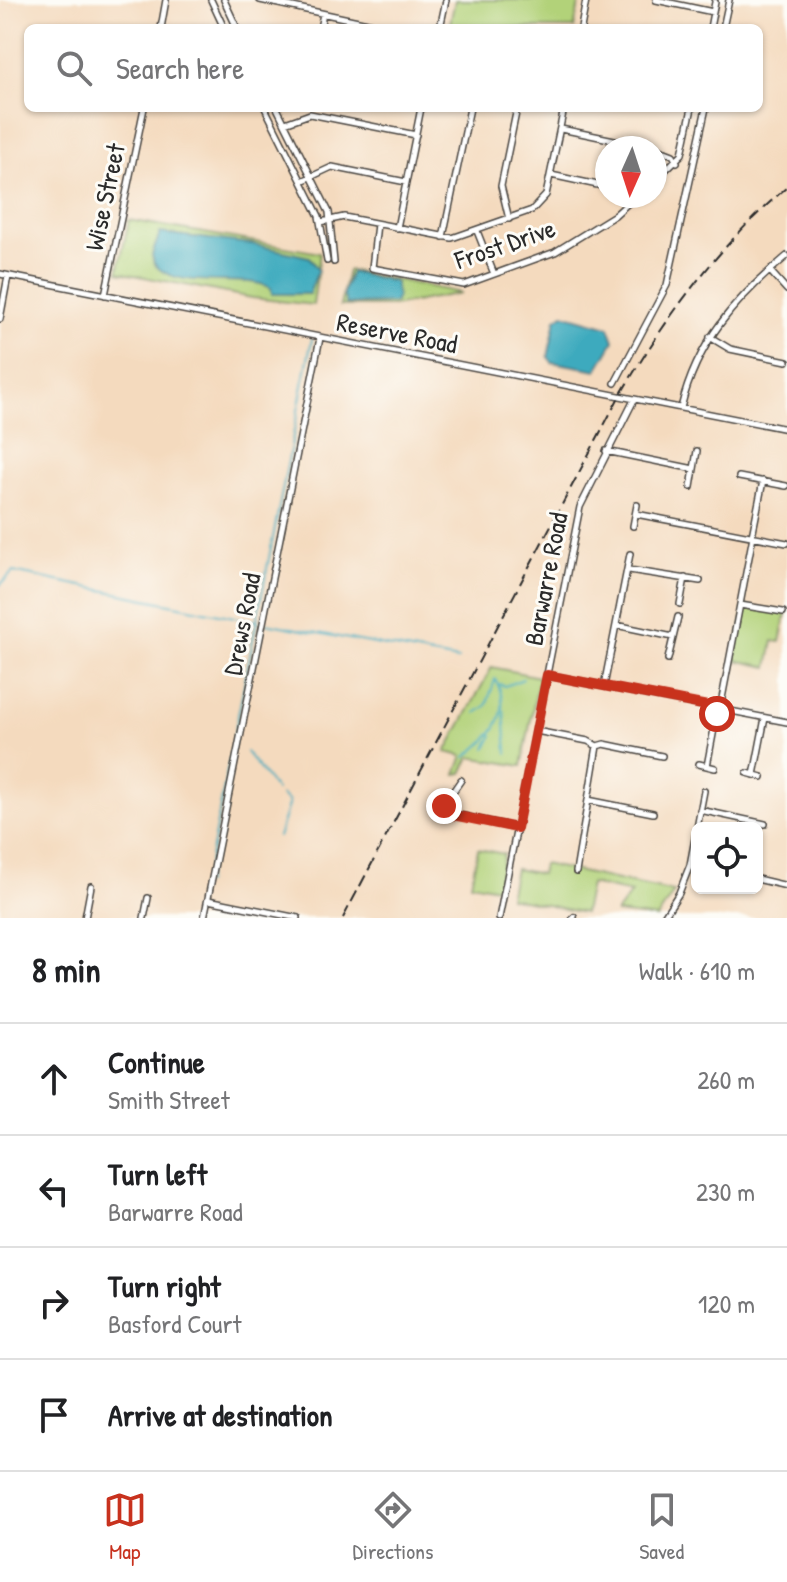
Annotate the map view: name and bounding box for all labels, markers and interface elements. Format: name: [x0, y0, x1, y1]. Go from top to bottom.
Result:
search box: [24, 24, 763, 112]
icon: search: [52, 46, 96, 90]
text: Search here: [116, 48, 244, 88]
north arrow: [595, 136, 667, 208]
street label: Wise Street: [76, 139, 133, 254]
street label: Frost Drive: [449, 210, 560, 277]
street label: Reserve Road: [334, 304, 460, 361]
street label: Barwarre Road: [515, 510, 576, 648]
street label: Drews Road: [214, 570, 269, 678]
route start: [699, 696, 735, 732]
route end: [426, 788, 462, 824]
map controls: [691, 822, 763, 894]
button: locate: [691, 822, 763, 894]
text: 8 min: [32, 947, 101, 993]
text: Walk · 610 m: [639, 953, 755, 988]
text: Continue: [108, 1042, 205, 1082]
icon: ahead: [32, 1057, 76, 1101]
text: 260 m: [697, 1062, 755, 1097]
text: Smith Street: [108, 1082, 230, 1117]
text: Turn left: [108, 1154, 207, 1194]
icon: left: [32, 1169, 76, 1213]
text: 230 m: [696, 1174, 755, 1209]
text: Barwarre Road: [108, 1194, 243, 1229]
text: Turn right: [108, 1266, 221, 1306]
icon: right: [32, 1281, 76, 1325]
text: 120 m: [698, 1286, 755, 1321]
text: Basford Court: [108, 1306, 241, 1341]
icon: arrive: [32, 1393, 76, 1437]
text: Arrive at destination: [108, 1395, 333, 1435]
tab: Map: [103, 1488, 147, 1566]
tab: Directions: [353, 1488, 434, 1566]
tab: Saved: [639, 1488, 684, 1566]

